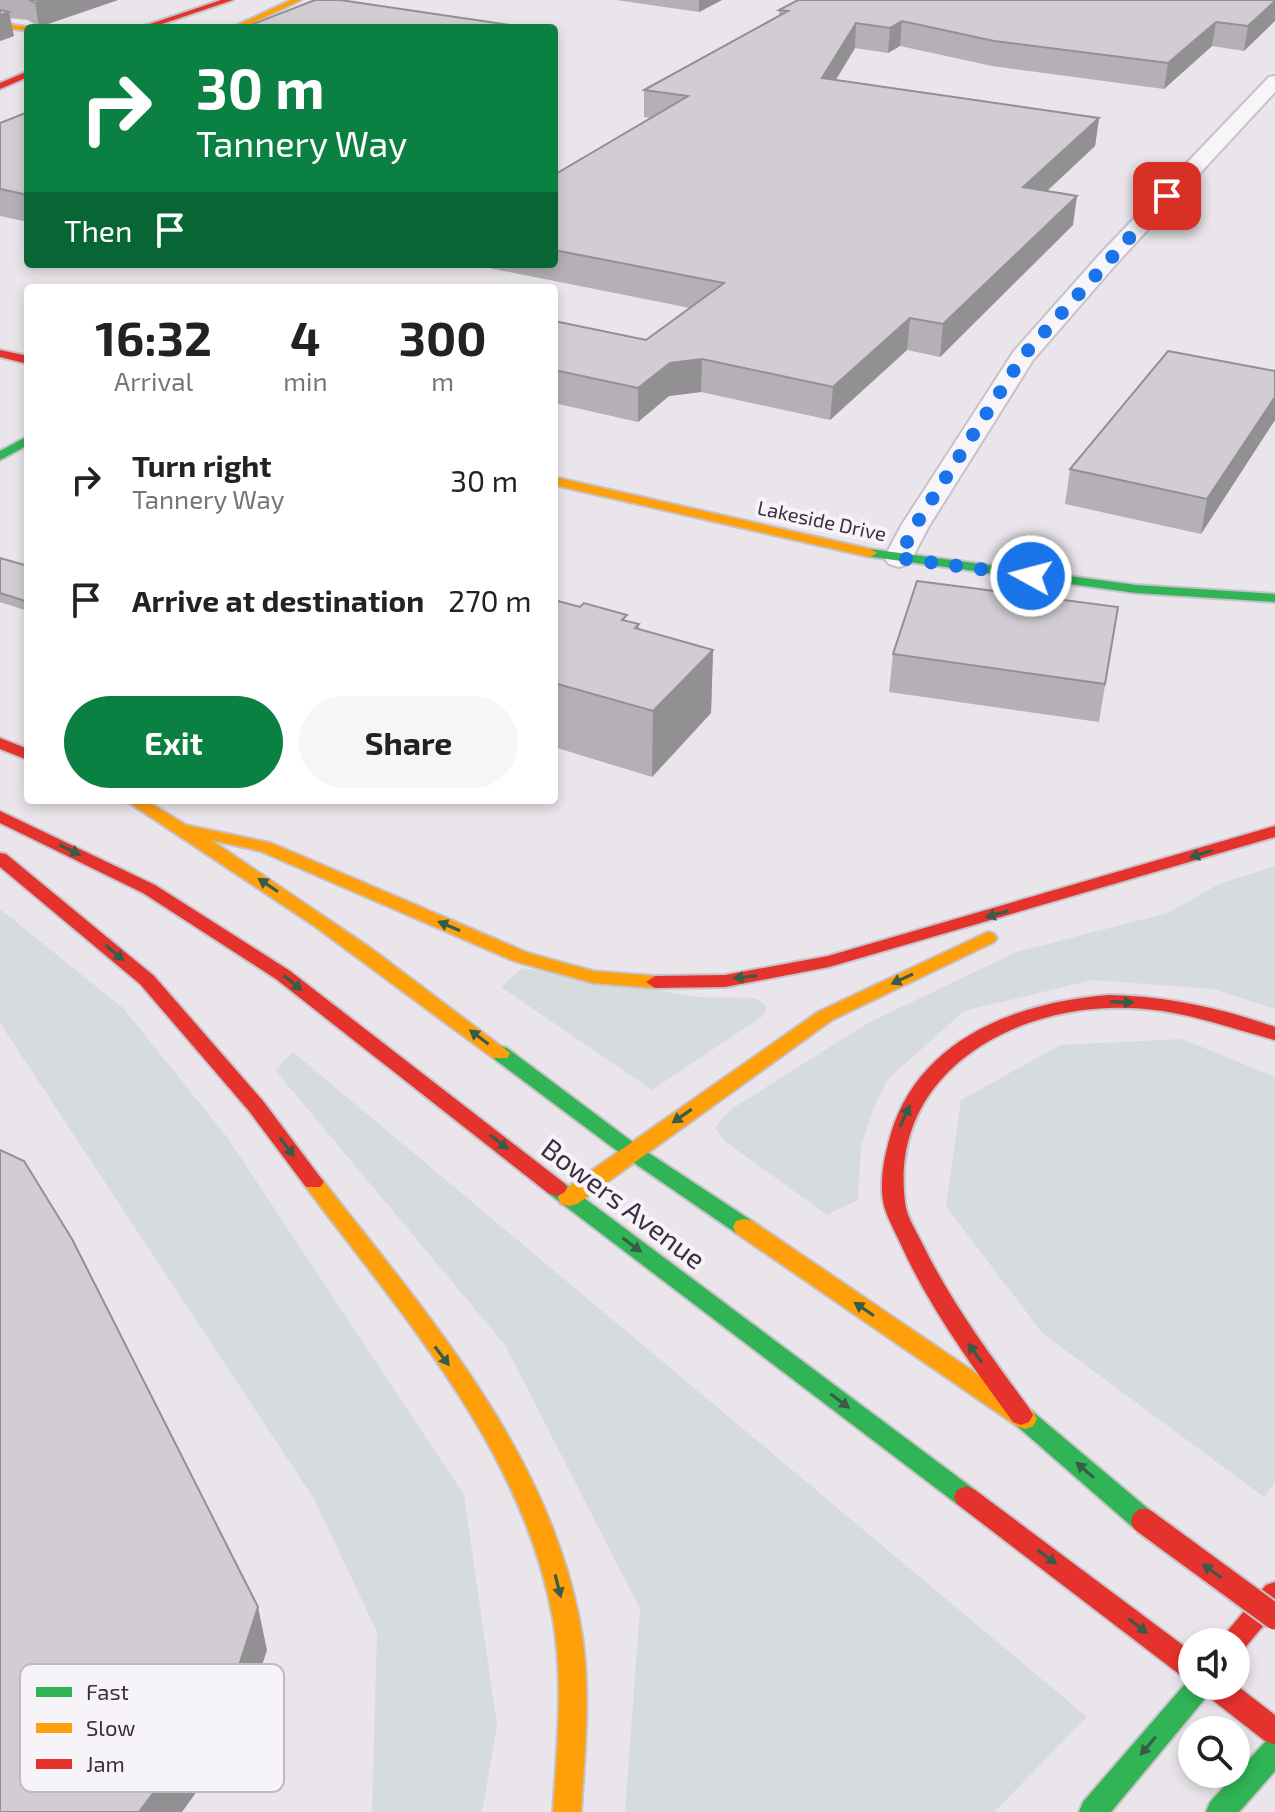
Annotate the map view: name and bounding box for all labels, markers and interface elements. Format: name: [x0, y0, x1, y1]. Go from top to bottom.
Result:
text: 30 m: [196, 53, 325, 120]
icon: right: [64, 56, 168, 160]
text: Tannery Way: [196, 121, 407, 164]
pin: [1133, 162, 1201, 230]
icon: arrive: [1145, 174, 1189, 218]
icon: arrive: [148, 208, 192, 252]
text: Then: [64, 212, 132, 248]
text: 16:32: [95, 308, 212, 366]
text: 4: [290, 308, 321, 366]
text: 300: [399, 308, 487, 366]
text: Arrival: [114, 365, 193, 396]
text: min: [283, 365, 328, 396]
text: m: [431, 365, 454, 396]
text: Turn right: [132, 447, 272, 483]
icon: right: [64, 458, 108, 502]
text: 30 m: [450, 462, 518, 498]
text: Tannery Way: [132, 483, 285, 514]
street label: Lakeside Drive: [755, 495, 889, 545]
position arrow: [989, 534, 1073, 618]
icon: arrive: [64, 578, 108, 622]
text: Arrive at destination: [132, 582, 424, 618]
text: 270 m: [448, 582, 532, 618]
button: Exit: [64, 696, 283, 788]
button: Share: [299, 696, 518, 788]
one-way arrow: [59, 843, 82, 857]
one-way arrow: [1188, 848, 1212, 861]
one-way arrow: [258, 878, 279, 893]
one-way arrow: [984, 909, 1009, 921]
one-way arrow: [437, 919, 461, 933]
one-way arrow: [105, 944, 125, 961]
one-way arrow: [732, 971, 757, 984]
one-way arrow: [890, 972, 914, 986]
one-way arrow: [283, 974, 303, 990]
one-way arrow: [1109, 995, 1135, 1008]
one-way arrow: [468, 1030, 489, 1046]
one-way arrow: [899, 1104, 912, 1127]
one-way arrow: [671, 1108, 692, 1123]
street label: Bowers Avenue: [535, 1130, 713, 1276]
one-way arrow: [488, 1134, 509, 1150]
one-way arrow: [278, 1137, 294, 1158]
one-way arrow: [622, 1236, 642, 1252]
one-way arrow: [853, 1302, 874, 1317]
one-way arrow: [968, 1342, 983, 1363]
one-way arrow: [434, 1345, 450, 1367]
one-way arrow: [829, 1392, 850, 1408]
one-way arrow: [1076, 1462, 1096, 1479]
one-way arrow: [1037, 1549, 1058, 1564]
one-way arrow: [1202, 1563, 1222, 1579]
one-way arrow: [552, 1574, 564, 1599]
one-way arrow: [1128, 1618, 1148, 1634]
map controls: [1178, 1628, 1250, 1788]
button: sound: [1178, 1628, 1250, 1700]
legend: [20, 1664, 284, 1792]
text: Fast: [86, 1678, 129, 1704]
text: Slow: [86, 1714, 135, 1740]
button: search: [1178, 1716, 1250, 1788]
one-way arrow: [1140, 1736, 1157, 1756]
text: Jam: [86, 1750, 125, 1776]

